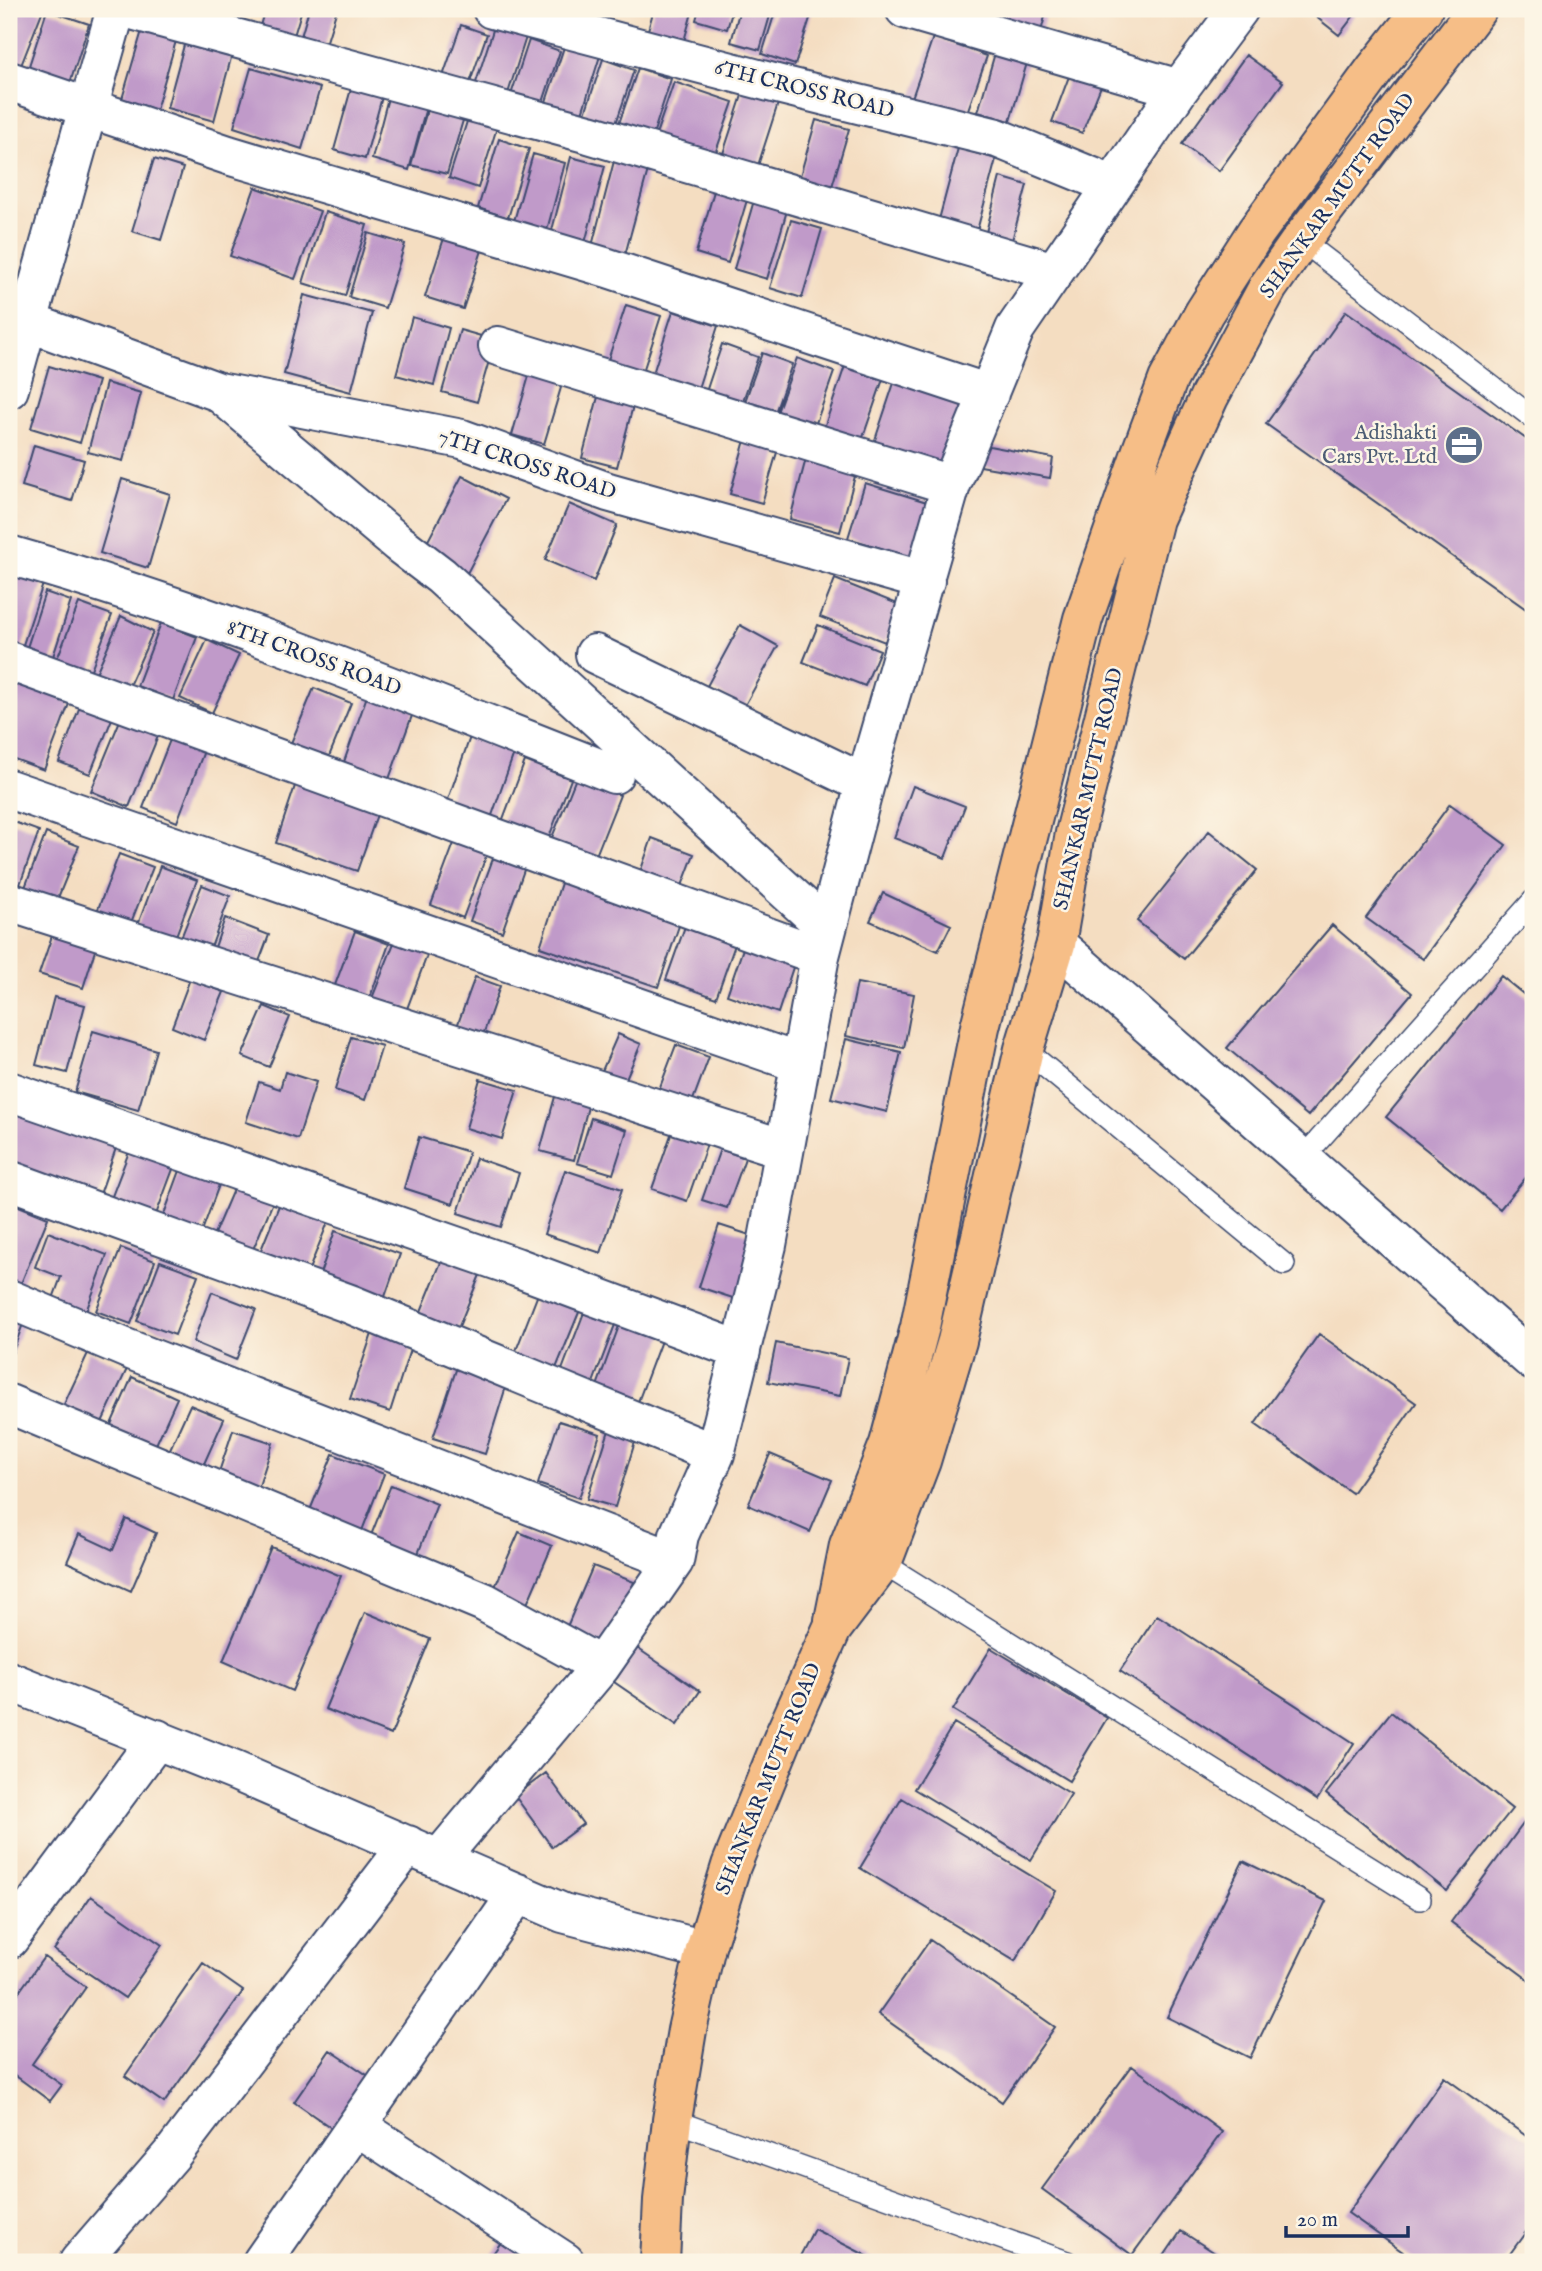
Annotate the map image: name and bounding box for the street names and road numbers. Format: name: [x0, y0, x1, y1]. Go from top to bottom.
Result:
street label: 6TH CROSS ROAD: [711, 55, 897, 125]
street label: SHANKAR MUTT ROAD: [1254, 88, 1422, 304]
street label: 7TH CROSS ROAD: [435, 424, 619, 506]
street label: 8TH CROSS ROAD: [223, 615, 405, 703]
street label: SHANKAR MUTT ROAD: [1048, 665, 1130, 913]
street label: SHANKAR MUTT ROAD: [710, 1659, 828, 1899]

